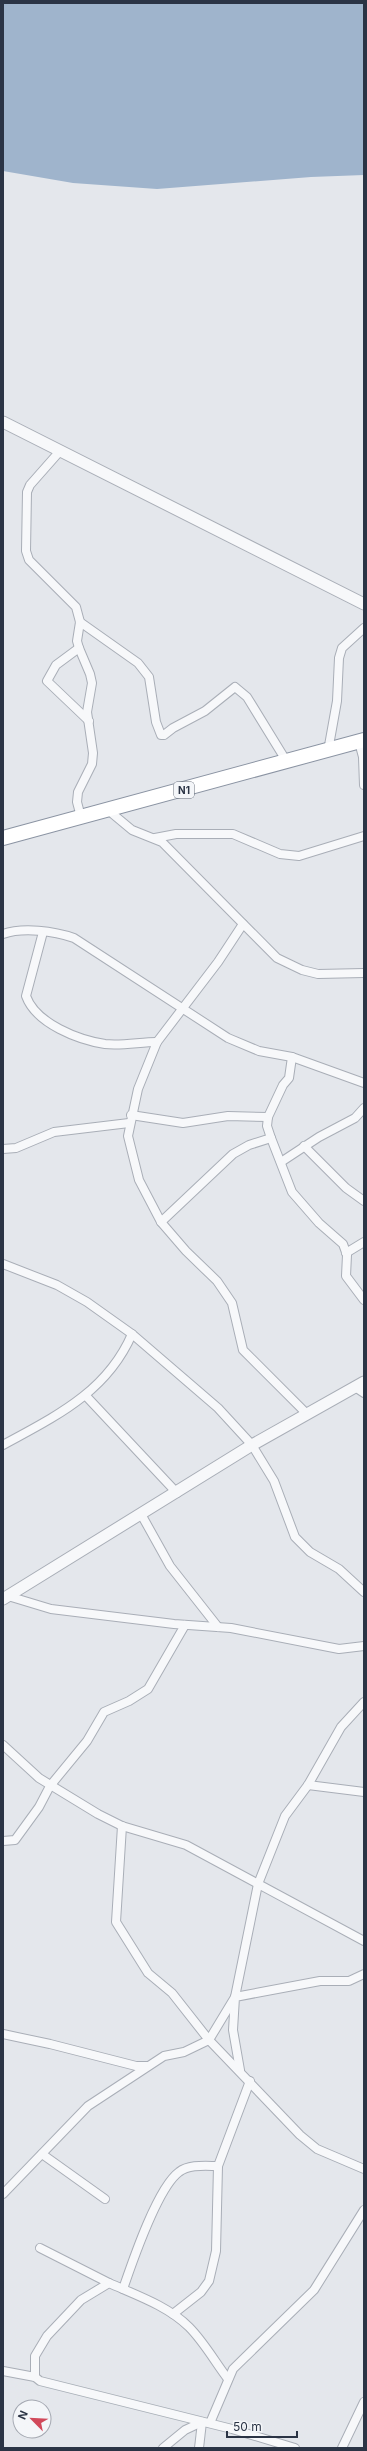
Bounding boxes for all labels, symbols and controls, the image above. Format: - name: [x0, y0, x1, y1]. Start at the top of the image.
- road number: N1: [174, 782, 194, 798]
- north arrow: [12, 2399, 52, 2439]
- text: N: [15, 2408, 31, 2422]
- scale bar: [227, 2413, 297, 2439]
- text: 50 m: [233, 2419, 262, 2434]

